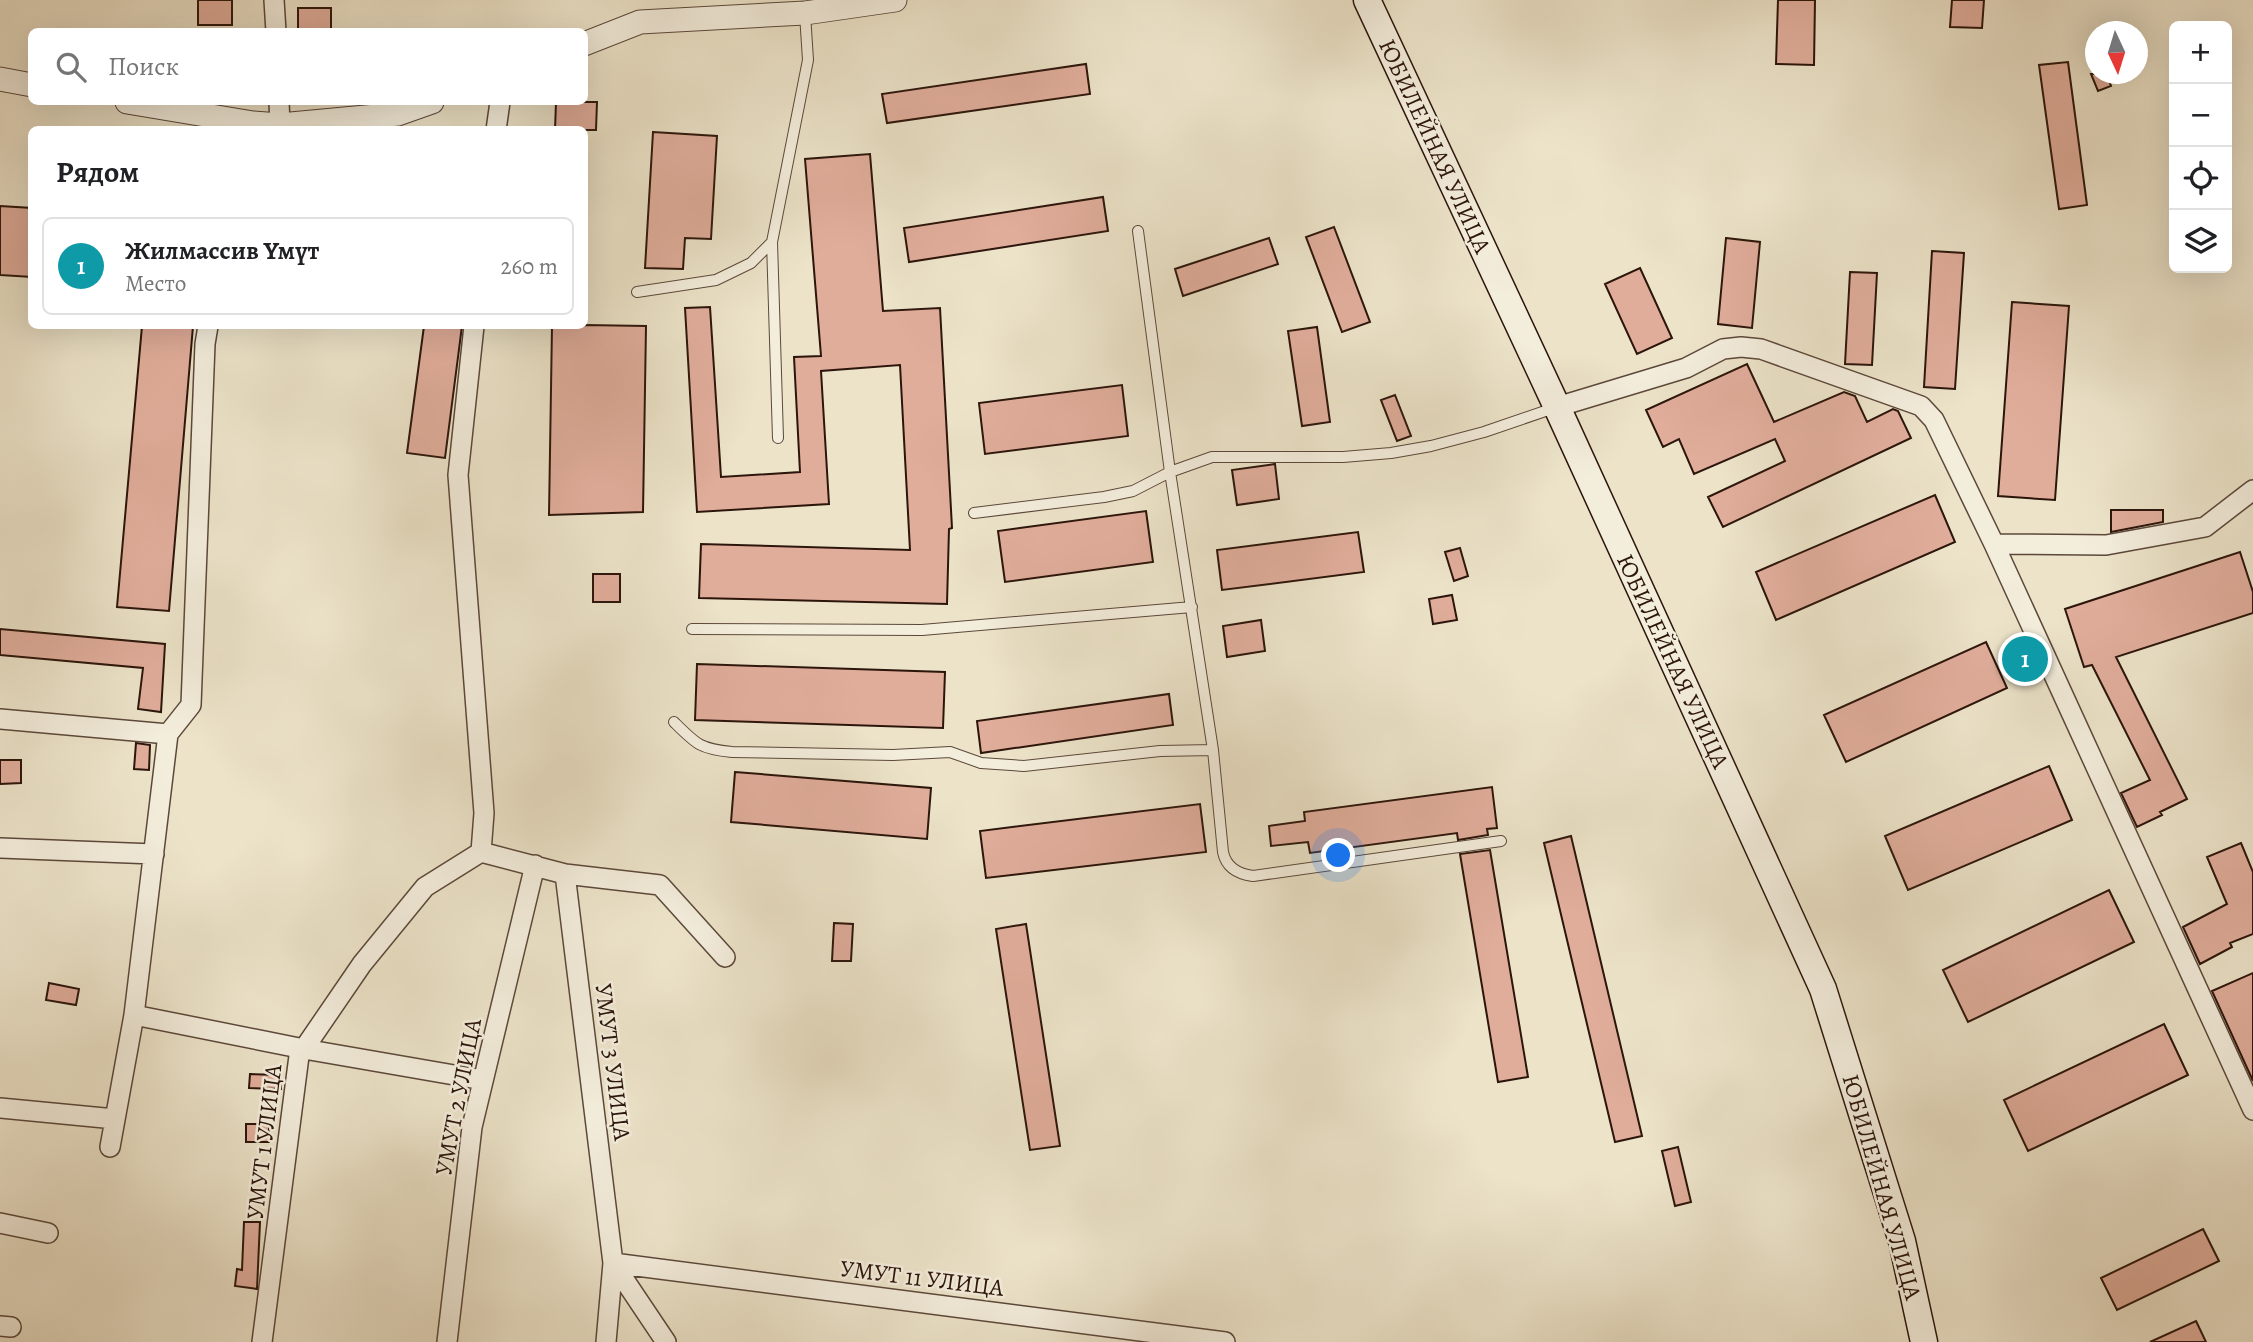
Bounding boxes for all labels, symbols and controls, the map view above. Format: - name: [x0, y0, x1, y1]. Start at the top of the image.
- north arrow: [2085, 21, 2148, 84]
- map controls: [2169, 21, 2232, 273]
- button: +: [2169, 21, 2232, 84]
- search box: [28, 28, 588, 105]
- street label: ЮБИЛЕЙНАЯ УЛИЦА: [1371, 34, 1499, 259]
- icon: search: [52, 48, 90, 86]
- text: Поиск: [108, 49, 179, 84]
- button: −: [2169, 84, 2232, 147]
- button: locate: [2169, 147, 2232, 210]
- text: Рядом: [56, 152, 139, 192]
- button: layers: [2169, 210, 2232, 273]
- text: Жилмассив Үмүт: [125, 233, 319, 268]
- text: 1: [77, 251, 85, 282]
- text: 260 m: [500, 251, 558, 282]
- text: Место: [125, 268, 186, 299]
- street label: ЮБИЛЕЙНАЯ УЛИЦА: [1609, 549, 1737, 774]
- pin: 1: [2002, 633, 2048, 685]
- your location: [1321, 838, 1355, 872]
- street label: УМУТ 3 УЛИЦА: [587, 982, 639, 1143]
- street label: УМУТ 2 УЛИЦА: [427, 1015, 489, 1178]
- street label: УМУТ 1 УЛИЦА: [239, 1061, 290, 1222]
- street label: ЮБИЛЕЙНАЯ УЛИЦА: [1834, 1070, 1930, 1304]
- street label: УМУТ 11 УЛИЦА: [838, 1252, 1007, 1304]

